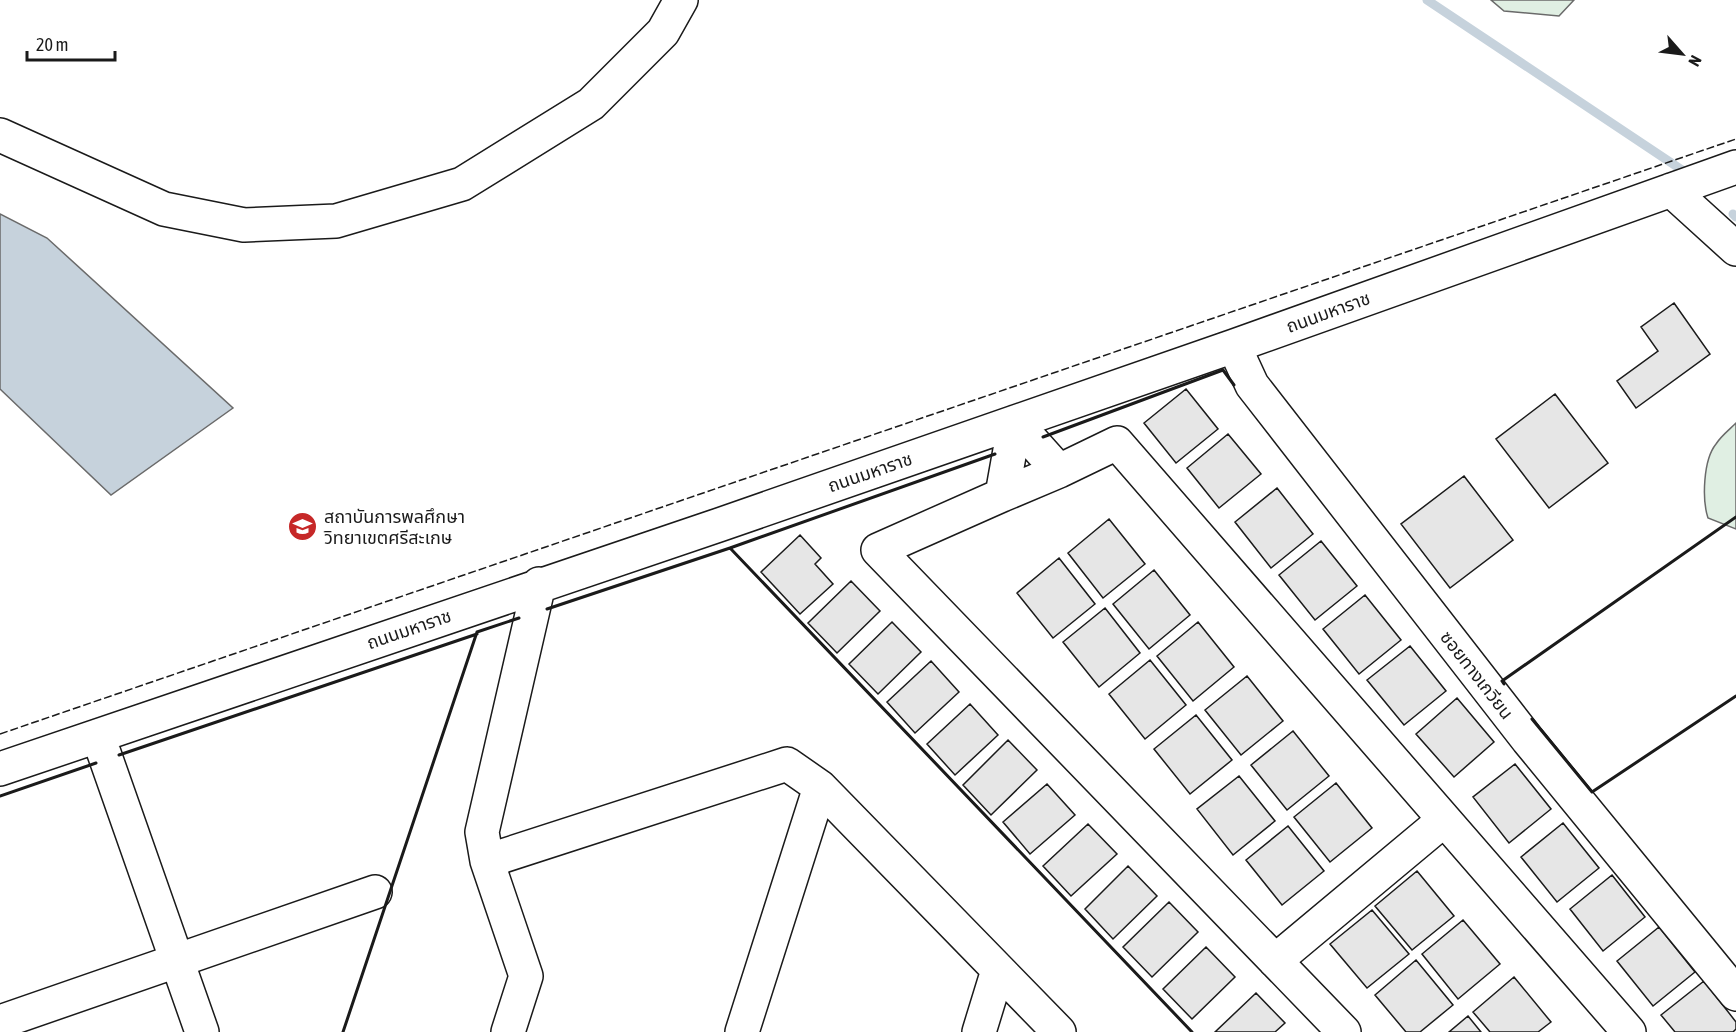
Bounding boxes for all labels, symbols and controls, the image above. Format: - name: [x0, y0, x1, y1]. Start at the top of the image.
- scale bar: [27, 24, 116, 62]
- north arrow: [1652, 24, 1712, 84]
- text: 20 m: [36, 34, 68, 55]
- text: N: [1685, 53, 1705, 69]
- street label: ถนนมหาราช: [1283, 287, 1373, 337]
- street label: ถนนมหาราช: [825, 448, 915, 496]
- place label: สถาบันการพลศึกษา วิทยาเขตศรีสะเกษ: [323, 506, 465, 548]
- school or university icon: สถาบันการพลศึกษา วิทยาเขตศรีสะเกษ: [287, 510, 319, 542]
- street label: ถนนมหาราช: [364, 605, 454, 653]
- street label: ซอยทางเกวียน: [1436, 627, 1518, 723]

